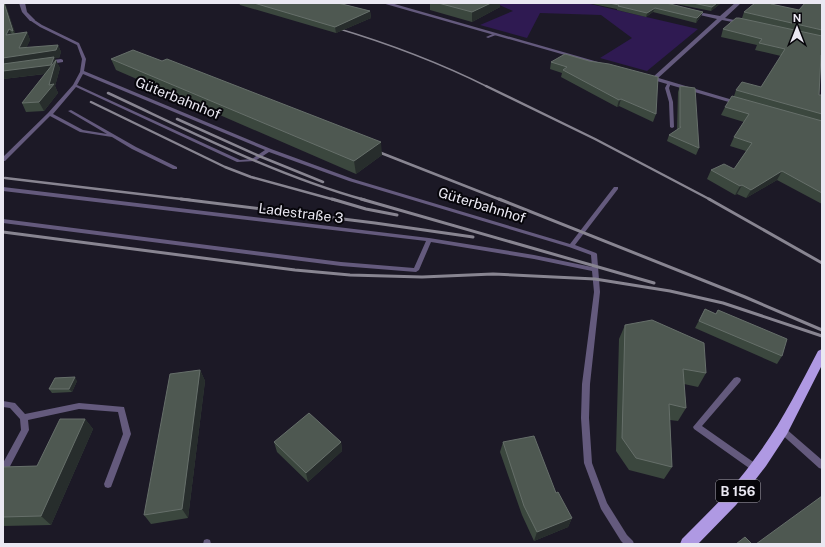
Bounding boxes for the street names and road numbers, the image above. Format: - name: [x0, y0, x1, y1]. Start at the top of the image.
- street label: Güterbahnhof: [133, 74, 223, 123]
- street label: Güterbahnhof: [436, 184, 528, 226]
- street label: Ladestraße 3: [258, 200, 345, 226]
- road number: B 156: [716, 480, 760, 502]

